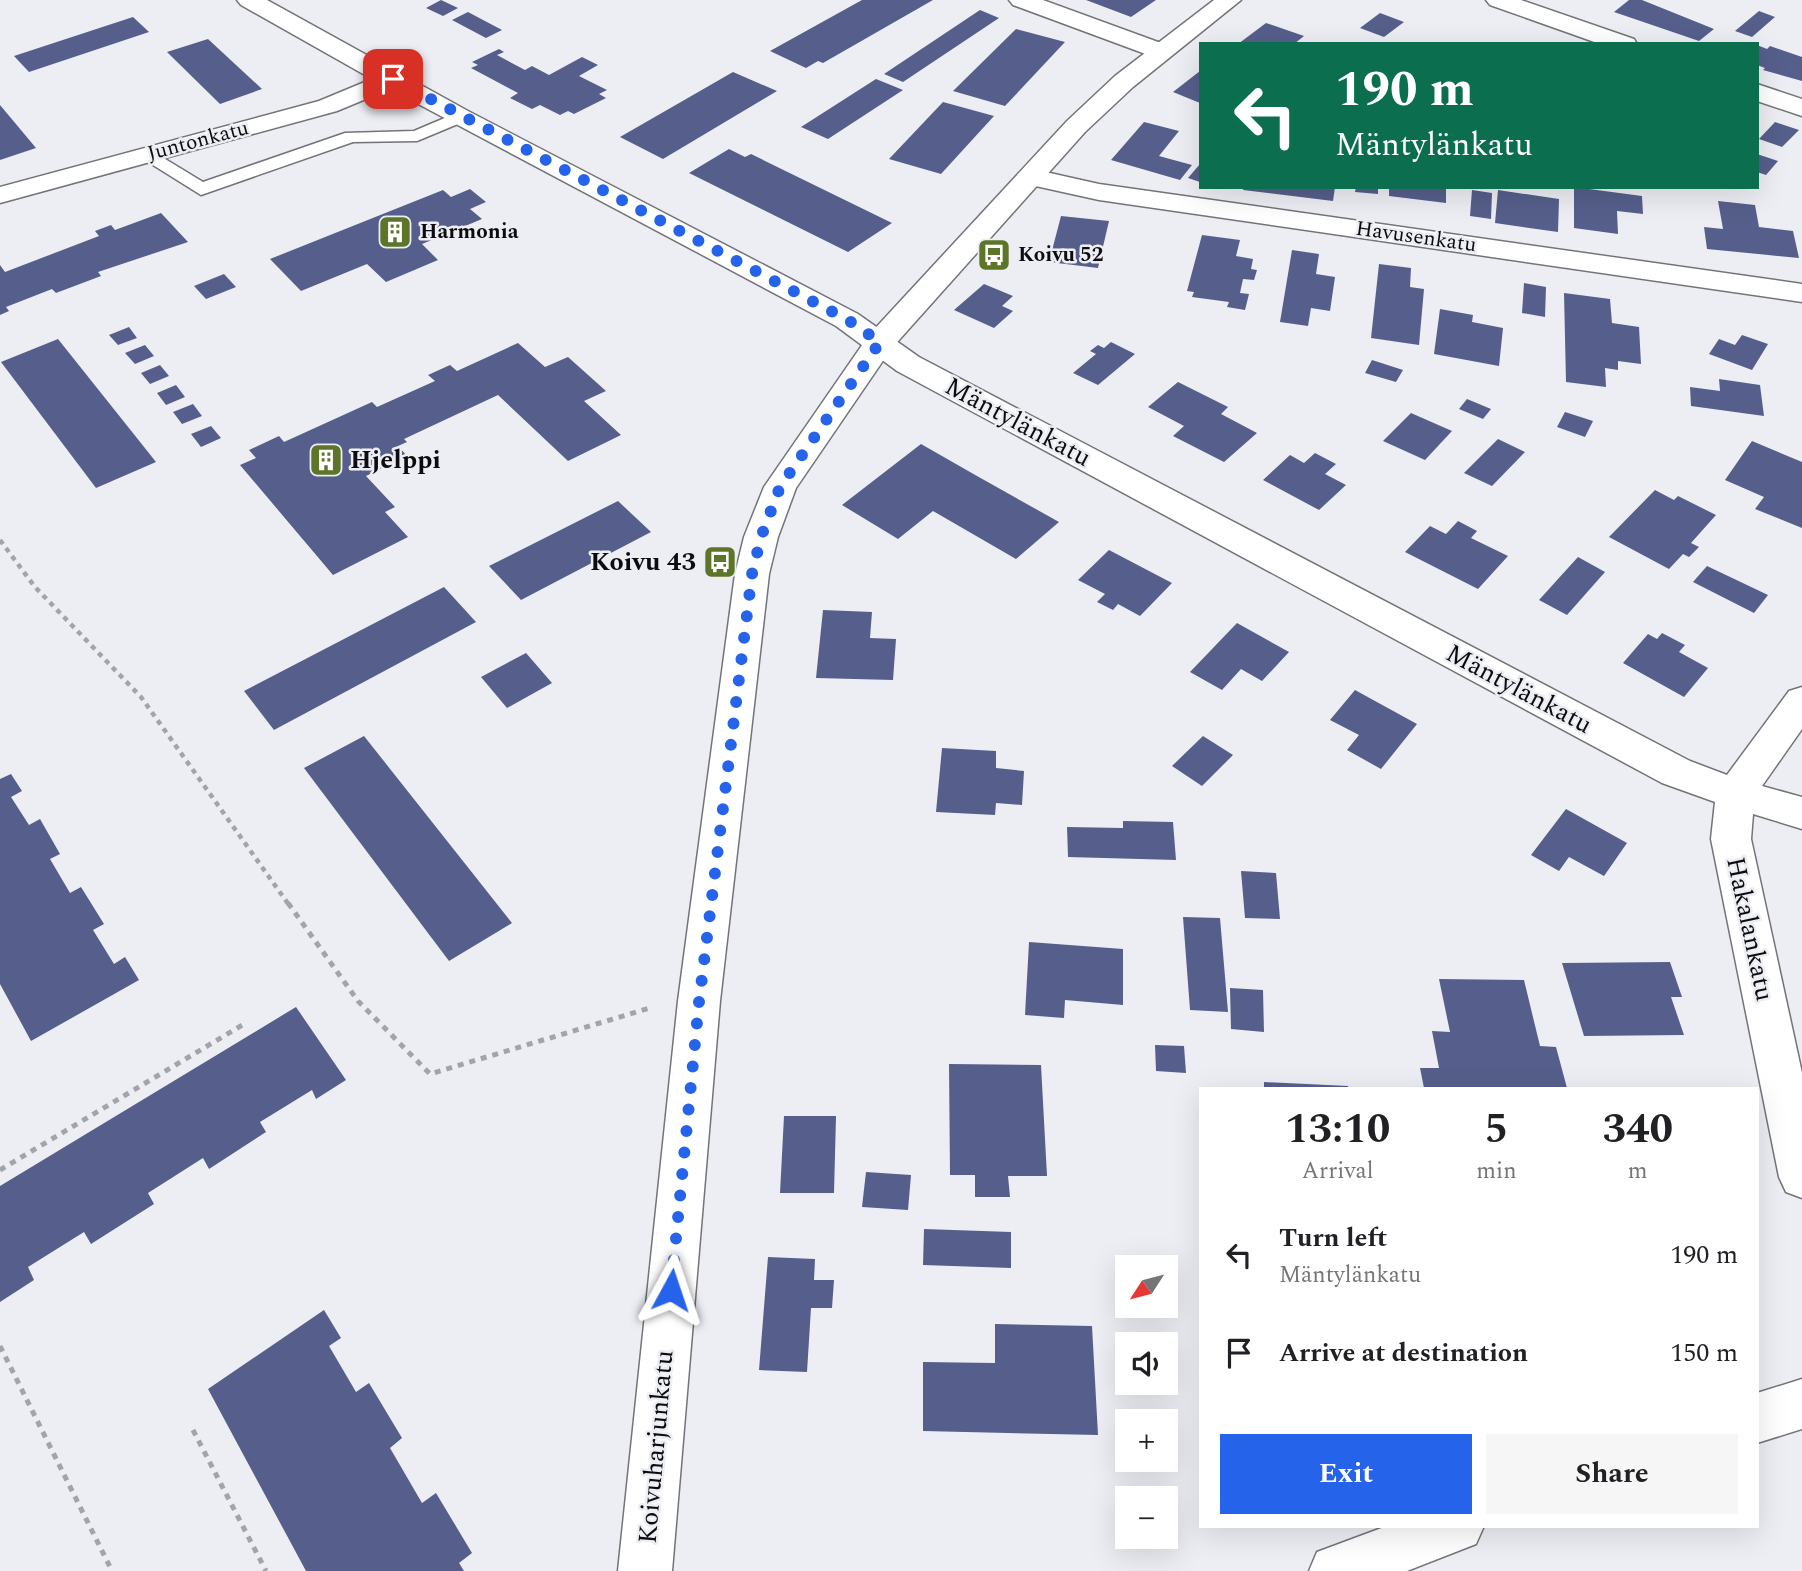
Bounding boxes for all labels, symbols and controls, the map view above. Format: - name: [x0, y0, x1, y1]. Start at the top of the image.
- pin: [363, 49, 423, 109]
- text: 190 m: [1335, 53, 1474, 128]
- icon: arrive: [374, 60, 412, 98]
- icon: left: [1220, 70, 1311, 161]
- street label: Juntonkatu: [144, 112, 253, 170]
- text: Mäntylänkatu: [1335, 121, 1533, 170]
- building icon: Harmonia: [376, 213, 414, 251]
- street label: Havusenkatu: [1354, 213, 1479, 261]
- place label: Harmonia: [420, 216, 519, 248]
- bus stop icon: Koivu 52: [975, 236, 1013, 274]
- place label: Koivu 52: [1018, 239, 1104, 271]
- street label: Mäntylänkatu: [938, 367, 1098, 477]
- place label: Hjelppi: [350, 440, 441, 480]
- building icon: Hjelppi: [307, 441, 345, 479]
- place label: Koivu 43: [590, 542, 696, 582]
- bus stop icon: Koivu 43: [701, 543, 739, 581]
- street label: Mäntylänkatu: [1439, 634, 1599, 744]
- street label: Hakalankatu: [1715, 853, 1785, 1005]
- text: 13:10: [1285, 1098, 1390, 1161]
- text: 5: [1485, 1098, 1508, 1161]
- text: 340: [1602, 1098, 1673, 1161]
- text: Arrival: [1302, 1154, 1373, 1189]
- text: min: [1476, 1154, 1517, 1189]
- text: m: [1628, 1154, 1648, 1189]
- text: Turn left: [1279, 1218, 1387, 1258]
- text: 190 m: [1670, 1235, 1738, 1275]
- icon: left: [1220, 1236, 1258, 1274]
- position arrow: [634, 1253, 708, 1327]
- north arrow: [1115, 1255, 1178, 1318]
- map controls: [1115, 1255, 1178, 1549]
- text: Mäntylänkatu: [1279, 1258, 1421, 1293]
- button: sound: [1115, 1332, 1178, 1395]
- text: Arrive at destination: [1279, 1333, 1528, 1373]
- text: 150 m: [1670, 1333, 1738, 1373]
- icon: arrive: [1220, 1334, 1258, 1372]
- street label: Koivuharjunkatu: [628, 1349, 684, 1545]
- button: +: [1115, 1409, 1178, 1472]
- button: Exit: [1220, 1434, 1472, 1514]
- button: Share: [1486, 1434, 1738, 1514]
- button: −: [1115, 1486, 1178, 1549]

